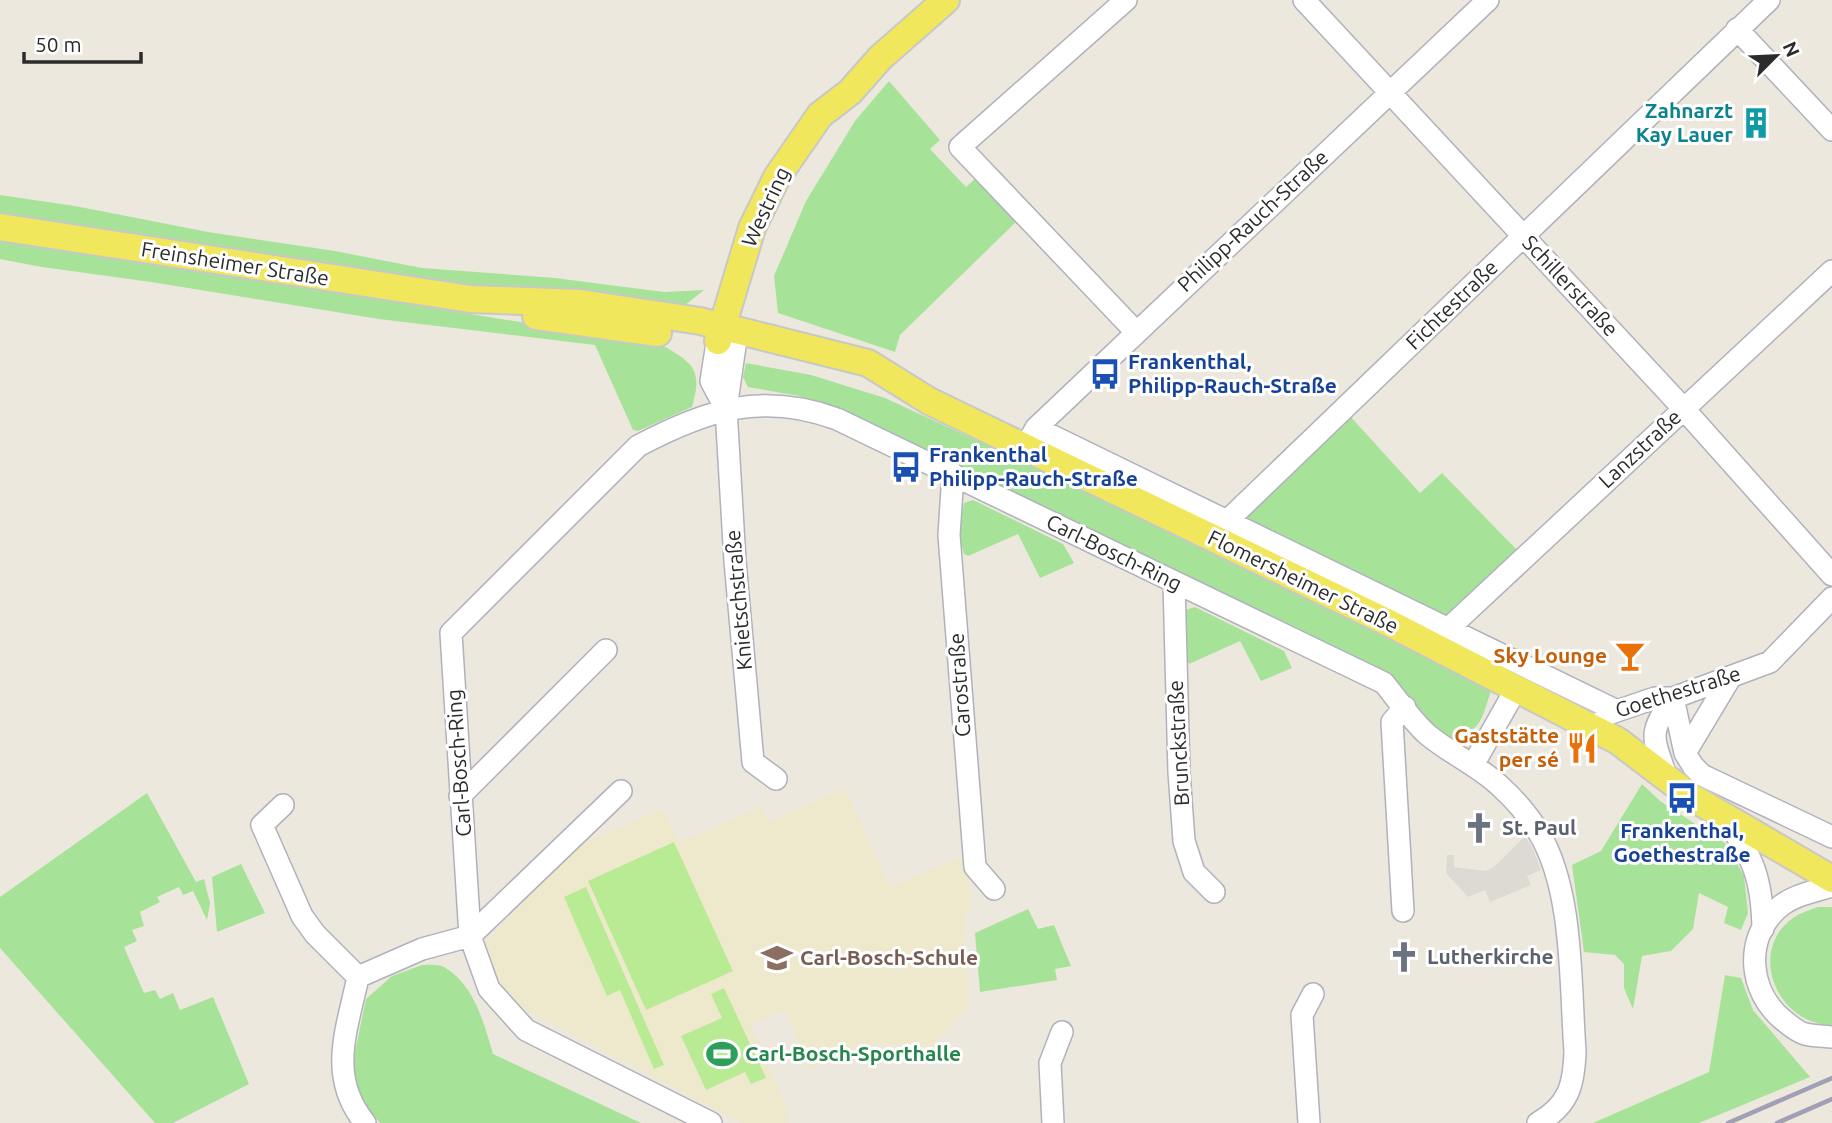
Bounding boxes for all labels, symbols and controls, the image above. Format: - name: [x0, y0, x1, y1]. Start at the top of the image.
- scale bar: [24, 21, 142, 65]
- north arrow: [1741, 21, 1811, 91]
- text: 50 m: [35, 32, 82, 56]
- text: N: [1779, 38, 1804, 60]
- place label: Zahnarzt Kay Lauer: [1636, 98, 1733, 146]
- building icon: Zahnarzt Kay Lauer: [1739, 106, 1773, 140]
- street label: Philipp-Rauch-Straße: [1172, 144, 1332, 296]
- street label: Westring: [736, 163, 794, 250]
- street label: Schillerstraße: [1518, 230, 1623, 341]
- street label: Freinsheimer Straße: [140, 236, 331, 290]
- street label: Fichtestraße: [1401, 255, 1502, 354]
- place label: Frankenthal, Philipp-Rauch-Straße: [1128, 349, 1337, 397]
- bus stop icon: Frankenthal, Philipp-Rauch-Straße: [1088, 357, 1122, 391]
- street label: Lanzstraße: [1593, 404, 1685, 492]
- place label: Frankenthal Philipp-Rauch-Straße: [929, 442, 1138, 490]
- bus stop icon: Frankenthal Philipp-Rauch-Straße: [889, 450, 923, 484]
- street label: Carl-Bosch-Ring: [1043, 509, 1186, 595]
- street label: Flomersheimer Straße: [1204, 524, 1403, 638]
- street label: Knietschstraße: [720, 529, 756, 671]
- street label: Carostraße: [943, 632, 975, 738]
- bar icon: Sky Lounge: [1613, 639, 1647, 673]
- place label: Sky Lounge: [1494, 643, 1607, 667]
- street label: Goethestraße: [1612, 661, 1743, 722]
- street label: Brunckstraße: [1163, 680, 1193, 807]
- street label: Carl-Bosch-Ring: [441, 688, 475, 838]
- place label: Gaststätte per sé: [1454, 723, 1559, 771]
- restaurant icon: Gaststätte per sé: [1565, 731, 1599, 765]
- bus stop icon: Frankenthal, Goethestraße: [1665, 781, 1699, 815]
- church icon: St. Paul: [1462, 811, 1496, 845]
- place label: St. Paul: [1502, 815, 1576, 839]
- place label: Frankenthal, Goethestraße: [1613, 818, 1751, 866]
- church icon: Lutherkirche: [1387, 940, 1421, 974]
- school or university icon: Carl-Bosch-Schule: [760, 941, 794, 975]
- place label: Lutherkirche: [1427, 944, 1554, 968]
- place label: Carl-Bosch-Schule: [800, 945, 978, 969]
- sports icon: Carl-Bosch-Sporthalle: [705, 1037, 739, 1071]
- place label: Carl-Bosch-Sporthalle: [745, 1041, 961, 1065]

